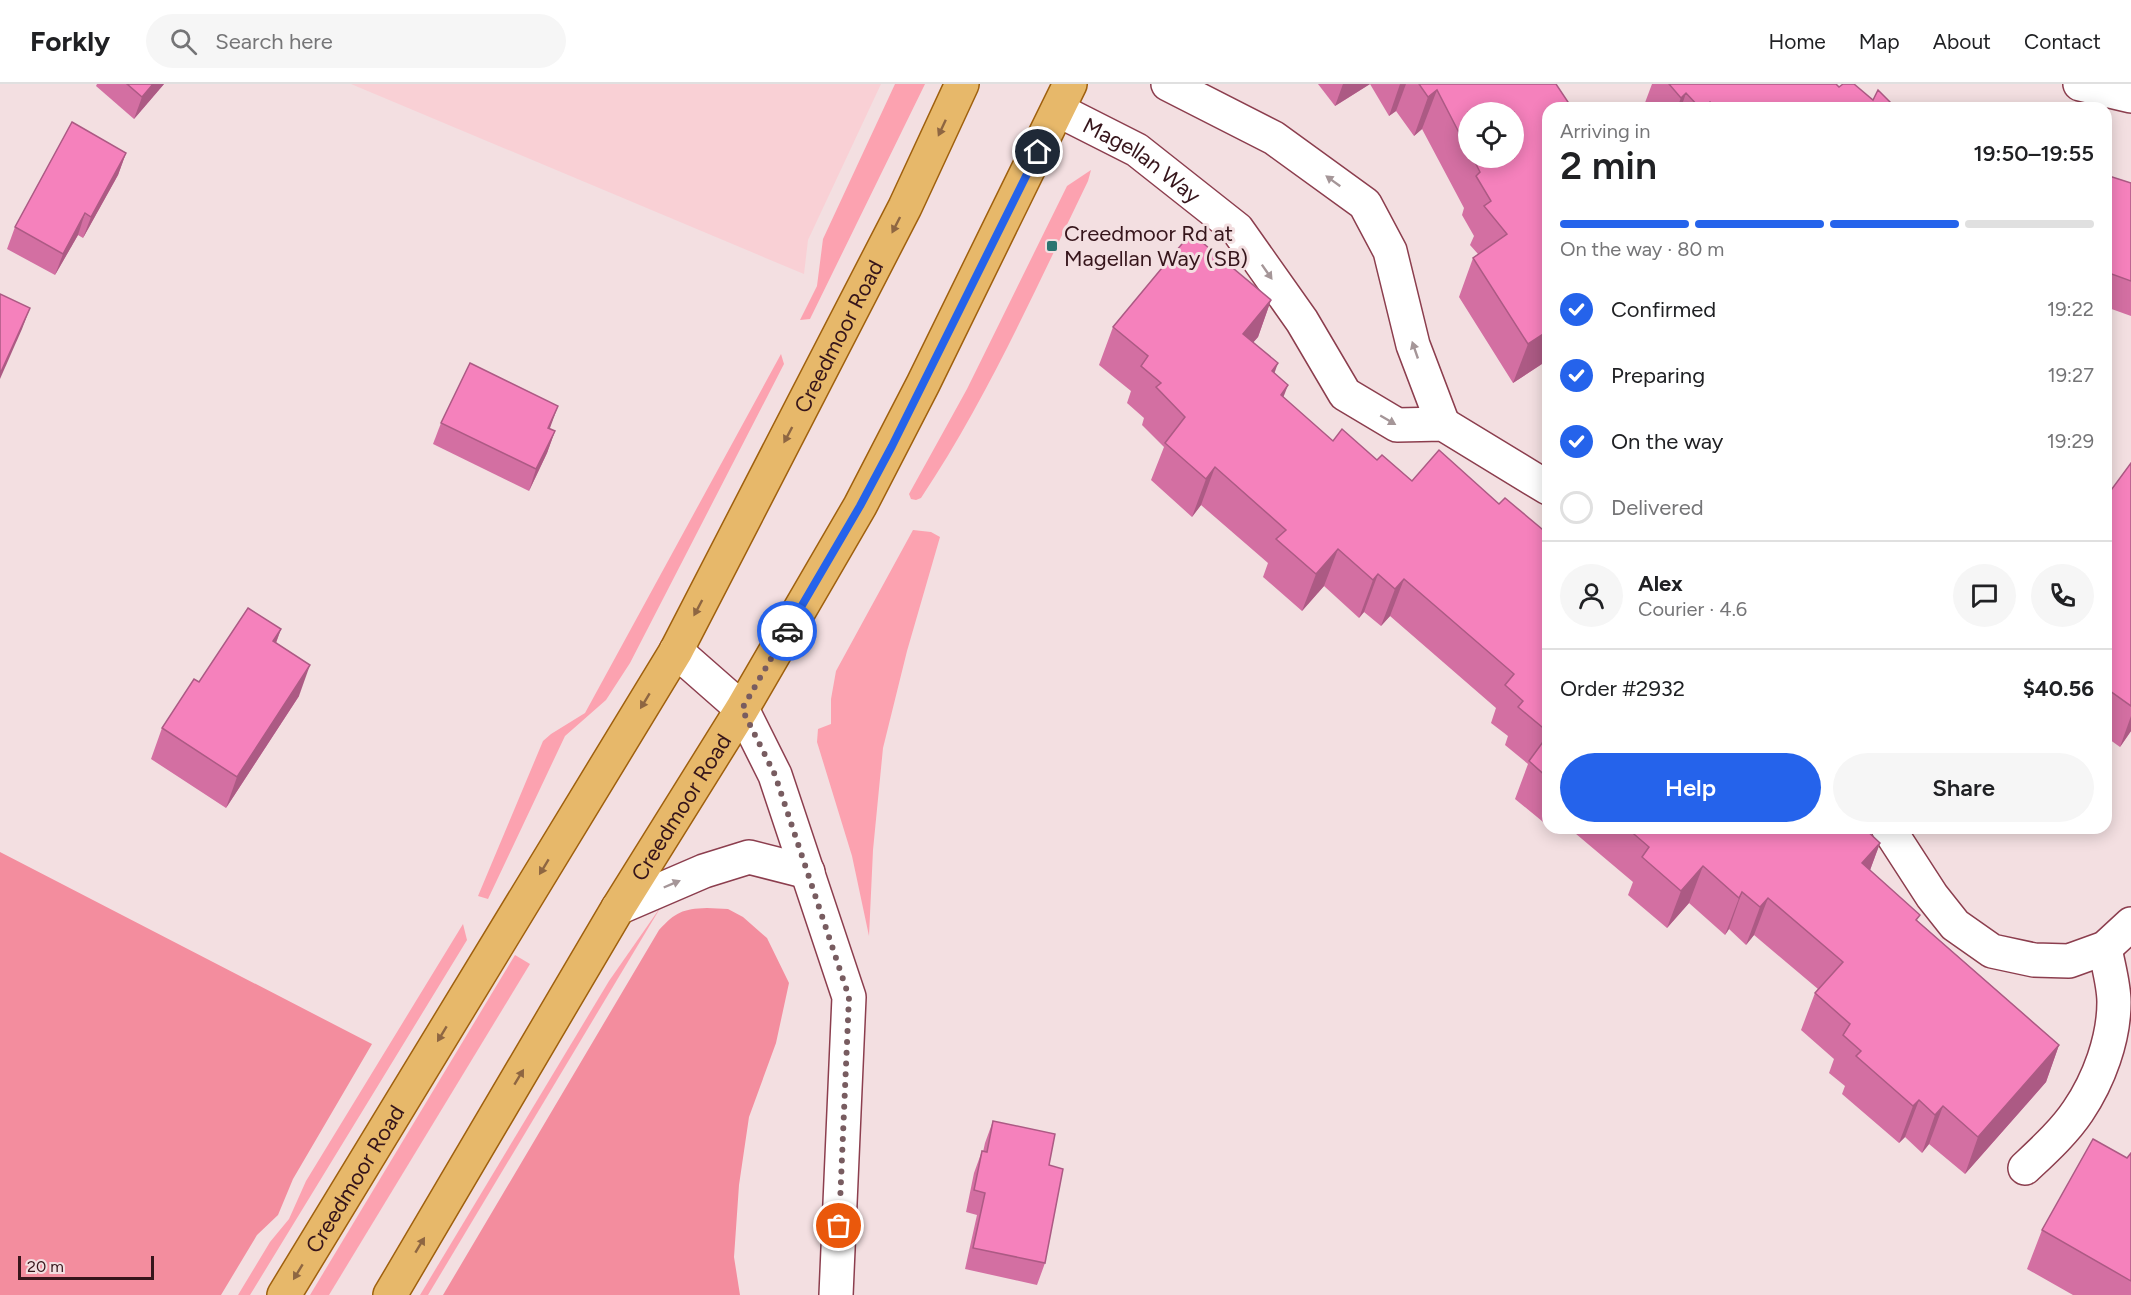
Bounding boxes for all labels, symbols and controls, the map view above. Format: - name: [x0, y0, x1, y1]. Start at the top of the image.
- search box: [146, 14, 566, 68]
- text: Forkly: [30, 24, 110, 58]
- icon: search: [167, 25, 200, 58]
- text: Search here: [215, 28, 333, 55]
- text: Home: [1769, 29, 1826, 54]
- text: Map: [1859, 29, 1900, 54]
- text: About: [1933, 29, 1991, 54]
- text: Contact: [2024, 29, 2101, 54]
- map controls: [1458, 102, 1524, 168]
- button: locate: [1458, 102, 1524, 168]
- street label: Magellan Way: [1078, 112, 1206, 209]
- one-way arrow: [937, 119, 946, 136]
- text: Arriving in: [1560, 119, 1650, 143]
- pin: [1012, 126, 1063, 177]
- icon: home: [1021, 135, 1054, 168]
- text: 19:50–19:55: [1973, 140, 2094, 167]
- text: 2 min: [1560, 142, 1657, 189]
- one-way arrow: [1325, 175, 1340, 187]
- one-way arrow: [891, 216, 901, 233]
- place label: Creedmoor Rd at Magellan Way (SB): [1064, 220, 1248, 272]
- text: On the way · 80 m: [1560, 237, 1724, 261]
- marker: Creedmoor Rd at Magellan Way (SB): [1045, 239, 1059, 253]
- street label: Creedmoor Road: [788, 256, 889, 417]
- one-way arrow: [1261, 264, 1273, 279]
- icon: check: [1560, 293, 1593, 326]
- text: Confirmed: [1611, 296, 1716, 323]
- text: 19:22: [2047, 297, 2094, 321]
- one-way arrow: [1410, 341, 1419, 359]
- icon: check: [1560, 359, 1593, 392]
- text: Preparing: [1611, 362, 1705, 389]
- text: 19:27: [2047, 363, 2094, 387]
- one-way arrow: [1380, 414, 1396, 425]
- icon: check: [1560, 425, 1593, 458]
- one-way arrow: [783, 427, 793, 444]
- text: On the way: [1611, 428, 1723, 455]
- text: 19:29: [2047, 429, 2094, 453]
- text: Delivered: [1611, 494, 1704, 521]
- button: person: [1560, 564, 1623, 627]
- button: chat: [1953, 564, 2016, 627]
- button: phone: [2031, 564, 2094, 627]
- text: Alex: [1638, 570, 1683, 597]
- text: Courier · 4.6: [1638, 597, 1747, 621]
- one-way arrow: [693, 600, 703, 617]
- courier: [757, 601, 817, 661]
- icon: car: [771, 615, 804, 648]
- text: Order #2932: [1560, 675, 1685, 702]
- text: $40.56: [2023, 675, 2094, 702]
- one-way arrow: [640, 693, 651, 709]
- street label: Creedmoor Road: [625, 729, 737, 886]
- button: Help: [1560, 753, 1821, 822]
- button: Share: [1833, 753, 2094, 822]
- one-way arrow: [538, 859, 549, 875]
- one-way arrow: [663, 879, 681, 888]
- one-way arrow: [437, 1026, 448, 1042]
- one-way arrow: [513, 1069, 524, 1085]
- street label: Creedmoor Road: [300, 1100, 410, 1258]
- pin: [813, 1200, 864, 1251]
- icon: bag: [822, 1209, 855, 1242]
- one-way arrow: [414, 1237, 425, 1253]
- scale bar: [18, 1253, 154, 1280]
- text: 20 m: [27, 1257, 64, 1276]
- one-way arrow: [292, 1264, 303, 1280]

